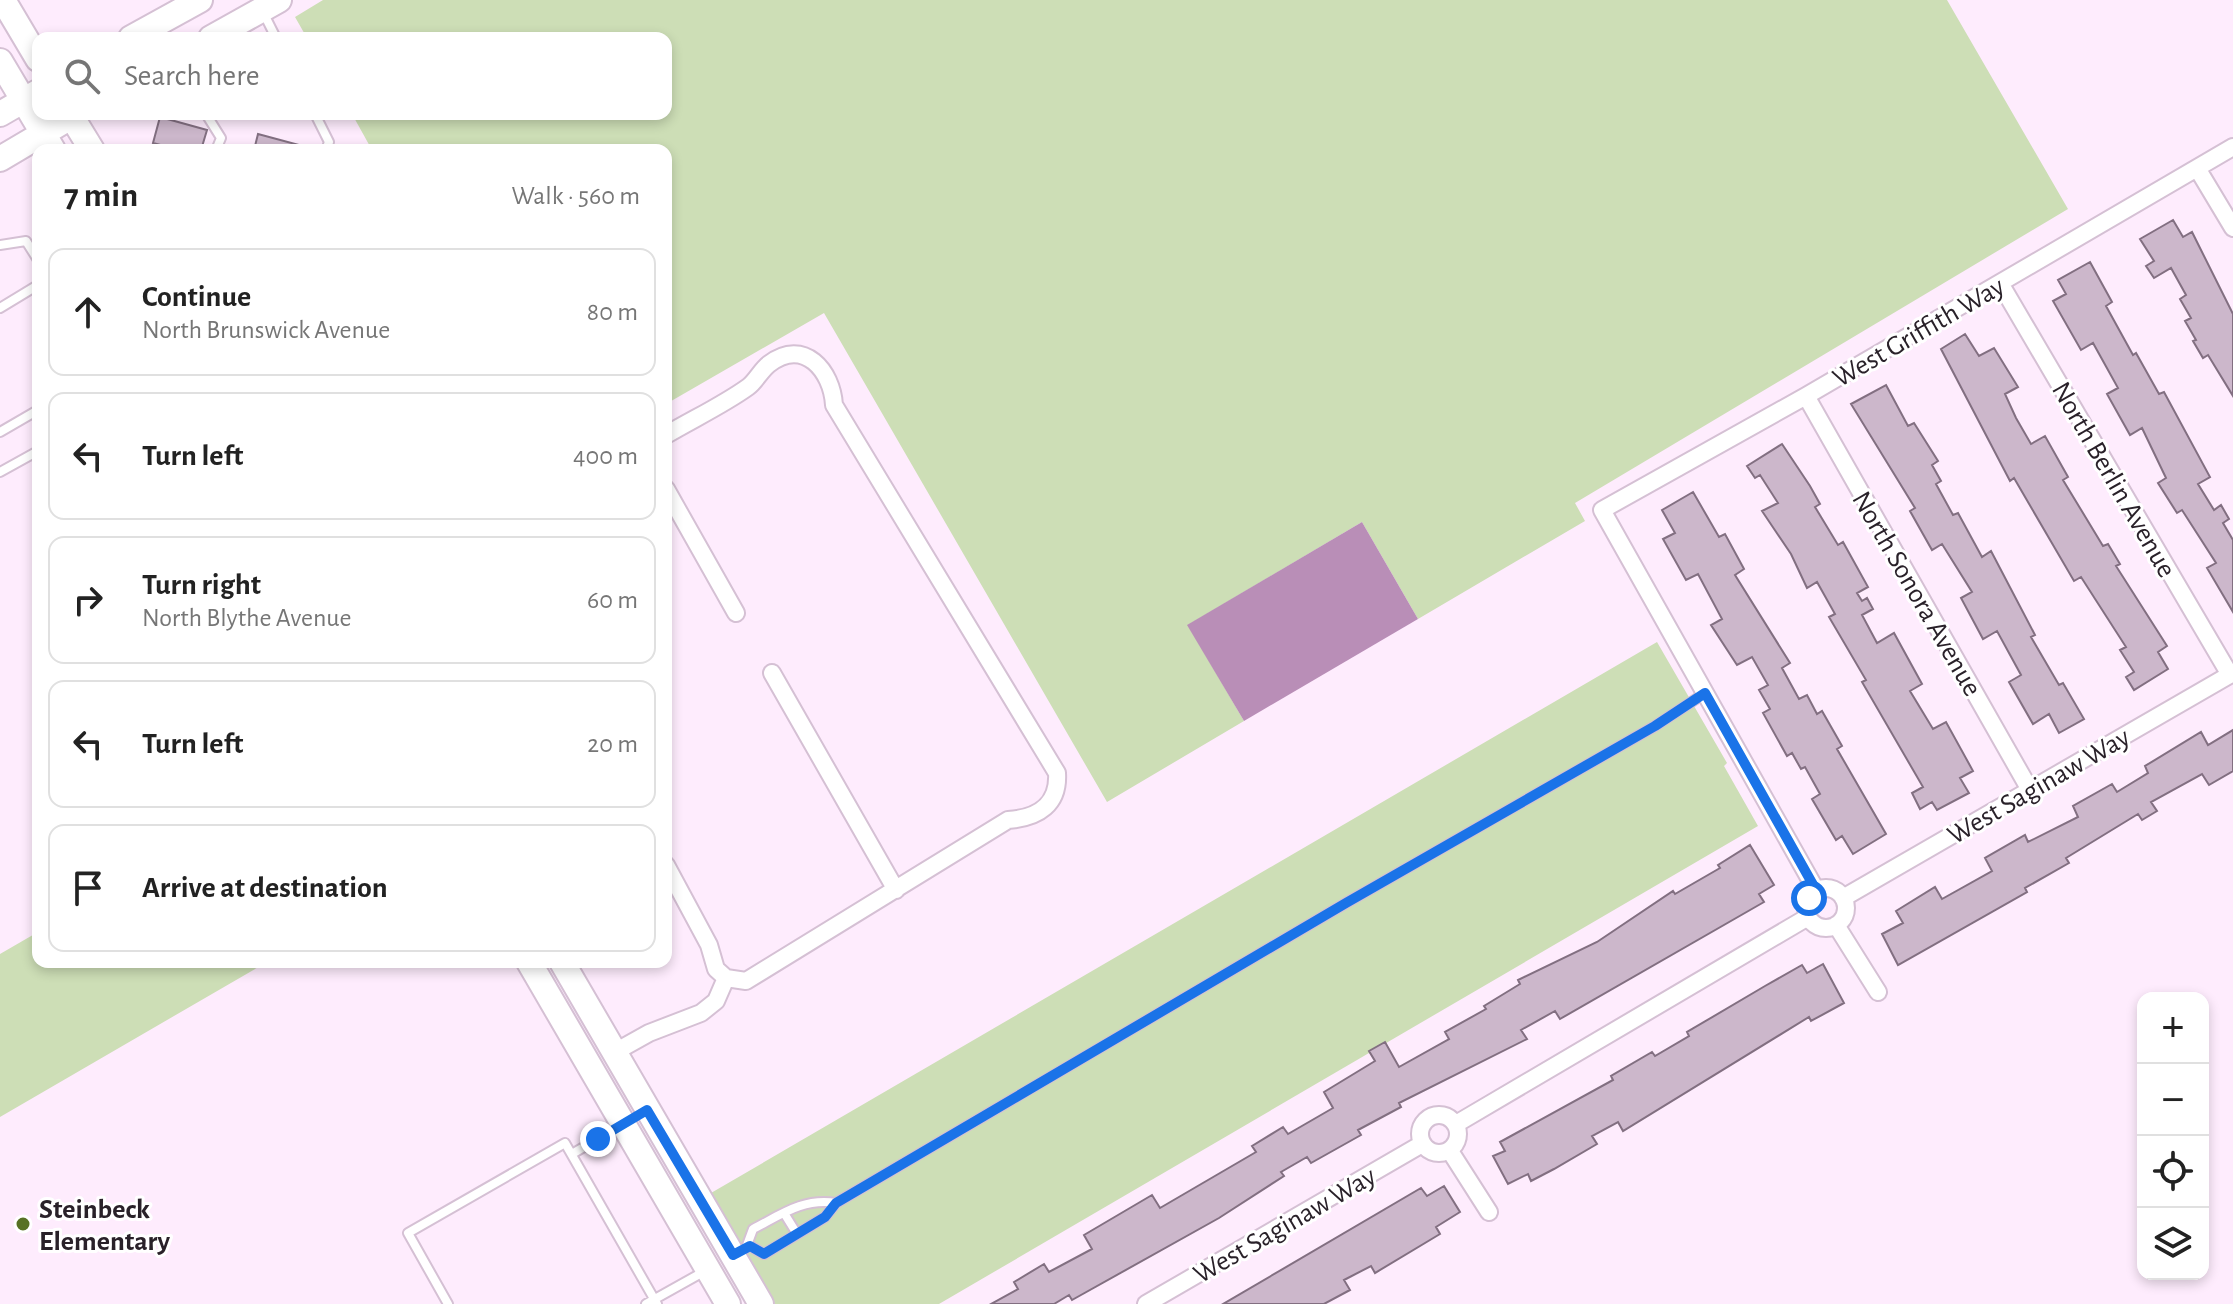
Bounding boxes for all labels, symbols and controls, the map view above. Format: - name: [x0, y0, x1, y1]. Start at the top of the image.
- search box: [32, 32, 672, 120]
- icon: search: [60, 54, 104, 98]
- text: Search here: [124, 61, 260, 91]
- text: 7 min: [64, 179, 138, 213]
- text: Walk · 560 m: [511, 183, 640, 209]
- street label: West Griffith Way: [1829, 272, 2010, 393]
- text: Continue: [142, 282, 251, 312]
- icon: ahead: [66, 290, 110, 334]
- text: 80 m: [587, 299, 638, 325]
- text: North Brunswick Avenue: [142, 317, 390, 343]
- street label: North Berlin Avenue: [2046, 378, 2180, 582]
- icon: left: [66, 434, 110, 478]
- text: Turn left: [142, 441, 243, 471]
- text: 400 m: [573, 443, 638, 469]
- street label: North Sonora Avenue: [1846, 487, 1986, 701]
- text: Turn right: [142, 570, 261, 600]
- icon: right: [66, 578, 110, 622]
- text: 60 m: [587, 587, 638, 613]
- text: North Blythe Avenue: [142, 605, 352, 631]
- icon: left: [66, 722, 110, 766]
- street label: West Saginaw Way: [1943, 723, 2135, 850]
- text: Turn left: [142, 729, 243, 759]
- text: 20 m: [587, 731, 638, 757]
- icon: arrive: [66, 866, 110, 910]
- text: Arrive at destination: [142, 873, 388, 903]
- route start: [1791, 880, 1827, 916]
- map controls: [2137, 992, 2209, 1280]
- button: +: [2137, 992, 2209, 1064]
- button: −: [2137, 1064, 2209, 1136]
- route end: [580, 1121, 616, 1157]
- button: locate: [2137, 1136, 2209, 1208]
- street label: West Saginaw Way: [1189, 1162, 1381, 1289]
- place label: Steinbeck Elementary: [39, 1196, 170, 1256]
- button: layers: [2137, 1208, 2209, 1280]
- marker: Steinbeck Elementary: [14, 1215, 32, 1233]

